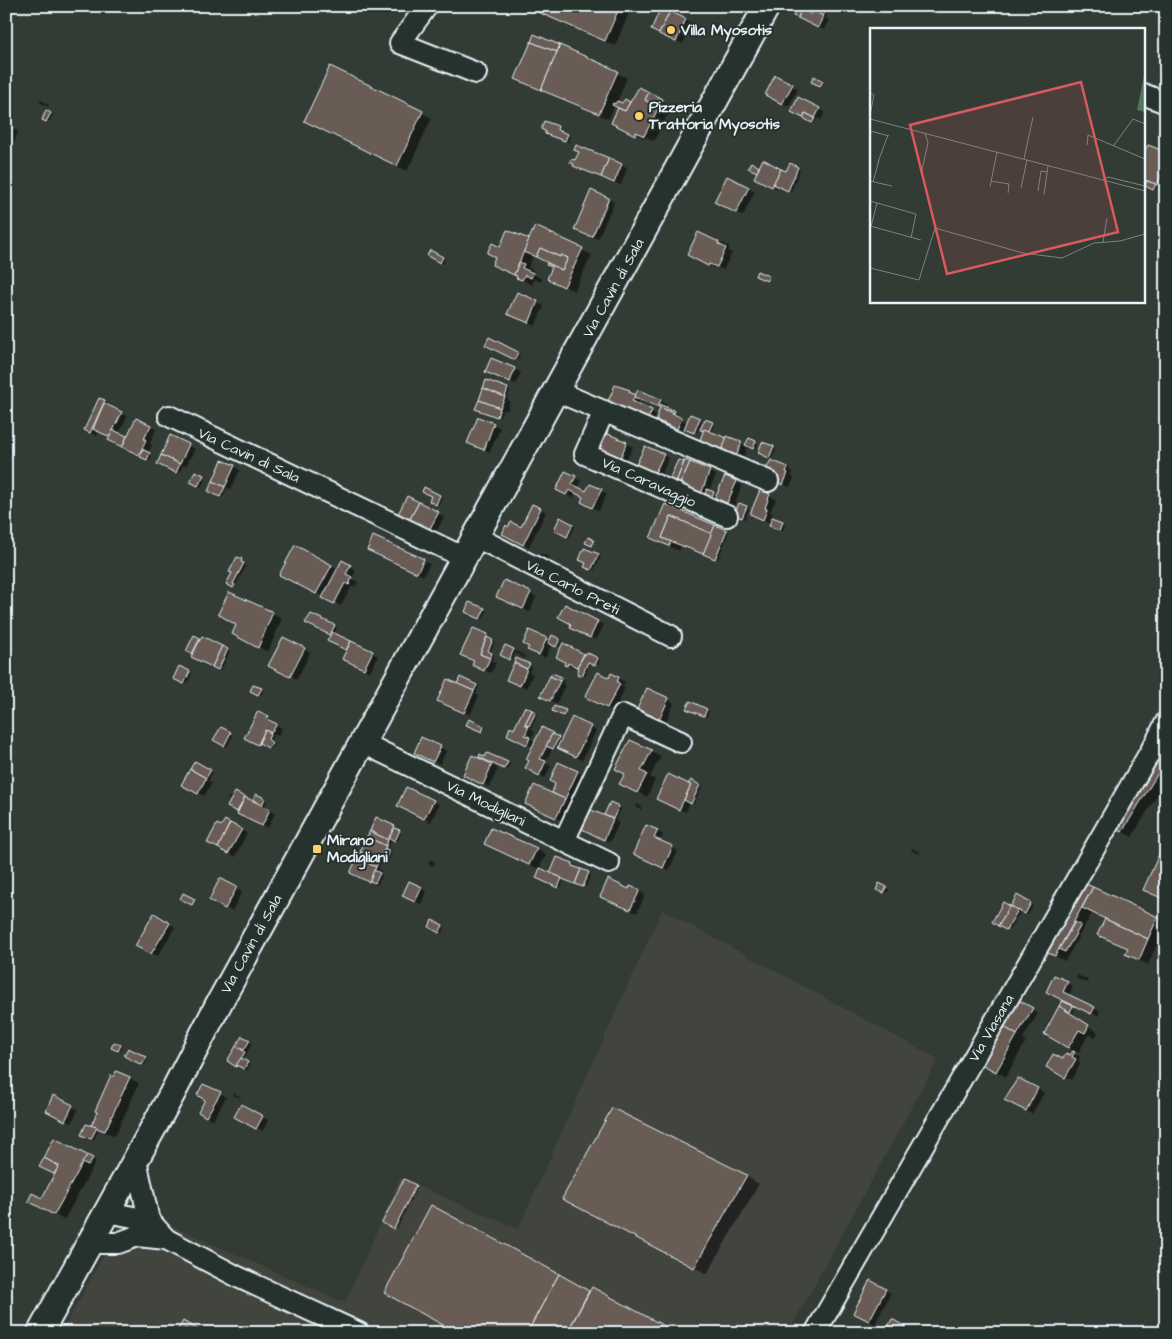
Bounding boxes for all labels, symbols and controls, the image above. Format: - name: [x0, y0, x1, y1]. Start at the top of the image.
- place label: Villa Myosotis: [680, 20, 772, 42]
- marker: Villa Myosotis: [665, 24, 677, 36]
- inset map: [870, 28, 1144, 302]
- place label: Pizzeria Trattoria Myosotis: [648, 97, 780, 136]
- marker: Pizzeria Trattoria Myosotis: [633, 110, 645, 122]
- street label: Via Cavin di Sala: [578, 235, 650, 342]
- street label: Via Cavin di Sala: [194, 423, 304, 488]
- street label: Via Caravaggio: [598, 452, 700, 514]
- street label: Via Carlo Preti: [522, 555, 624, 620]
- street label: Via Modigliani: [442, 775, 530, 833]
- place label: Mirano Modigliani: [327, 830, 388, 870]
- marker: Mirano Modigliani: [311, 843, 323, 855]
- street label: Via Cavin di Sala: [216, 891, 288, 998]
- street label: Via Viasana: [964, 990, 1019, 1066]

